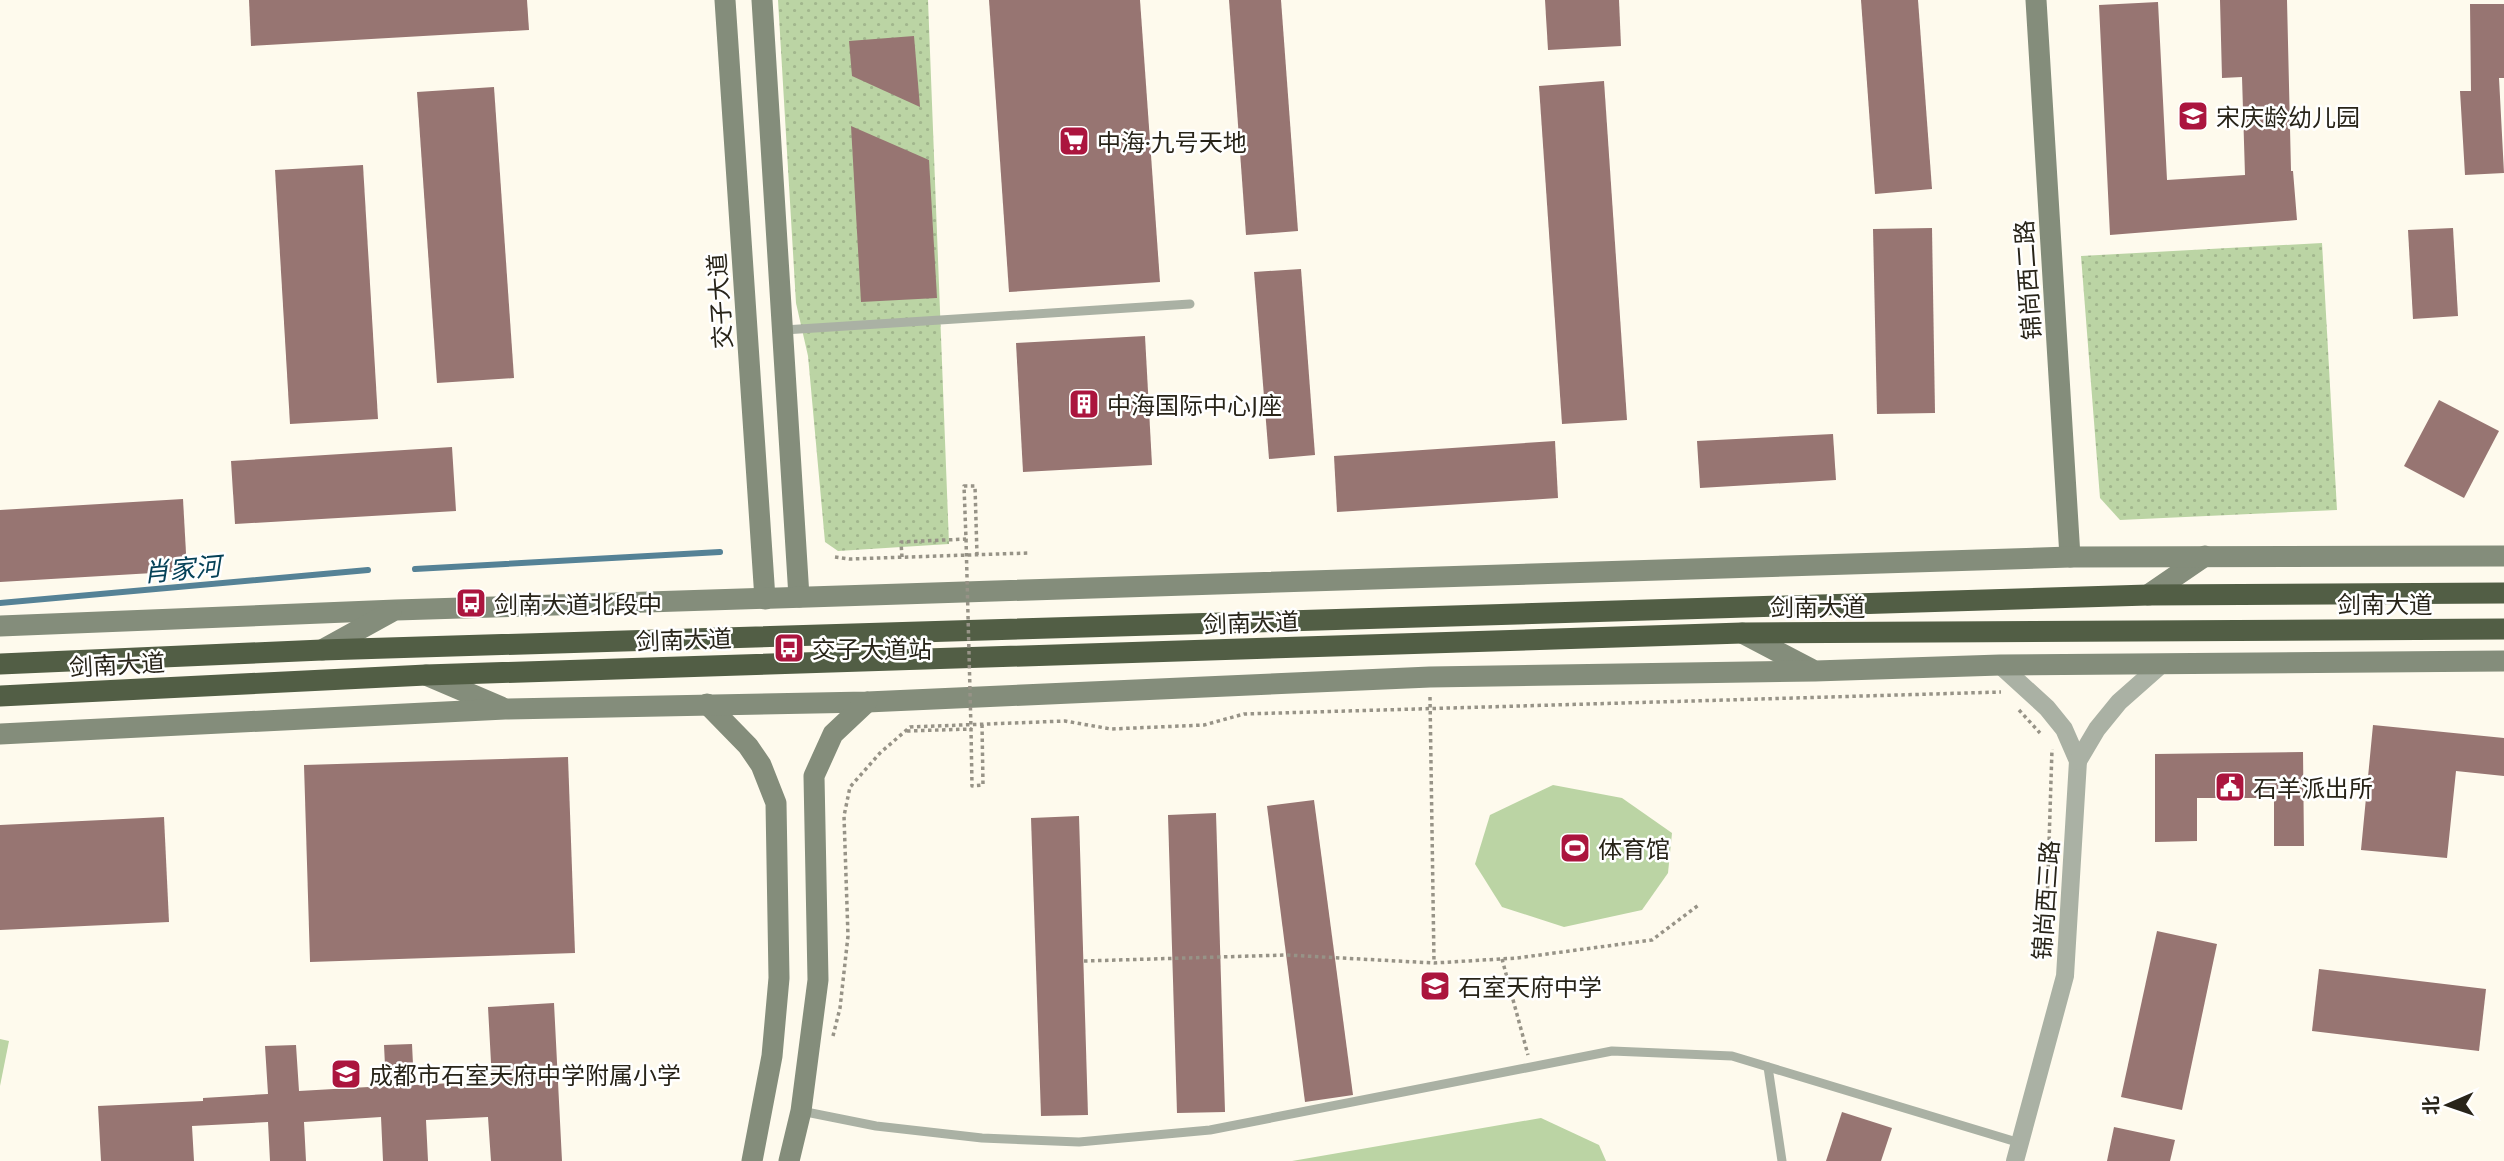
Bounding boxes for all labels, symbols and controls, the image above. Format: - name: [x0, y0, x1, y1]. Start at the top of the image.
- school or university icon: 宋庆龄幼儿园: [2176, 99, 2210, 133]
- place label: 宋庆龄幼儿园: [2216, 102, 2360, 131]
- supermarket icon: 中海·九号天地: [1057, 124, 1091, 158]
- place label: 中海·九号天地: [1097, 127, 1247, 156]
- street label: 锦尚西二路: [2008, 219, 2046, 341]
- street label: 交子大道: [701, 252, 737, 350]
- building icon: 中海国际中心J座: [1067, 387, 1101, 421]
- place label: 中海国际中心J座: [1107, 390, 1282, 419]
- water label: 肖家河: [142, 549, 227, 587]
- bus stop icon: 剑南大道北段中: [454, 586, 488, 620]
- place label: 剑南大道北段中: [494, 589, 662, 618]
- street label: 剑南大道: [2337, 589, 2433, 618]
- street label: 剑南大道: [1770, 592, 1866, 621]
- street label: 剑南大道: [1203, 606, 1299, 638]
- street label: 剑南大道: [636, 623, 732, 655]
- bus stop icon: 交子大道站: [772, 631, 806, 665]
- place label: 交子大道站: [812, 634, 932, 663]
- street label: 剑南大道: [68, 647, 166, 681]
- public building icon: 石羊派出所: [2213, 770, 2247, 804]
- place label: 石羊派出所: [2253, 773, 2373, 802]
- sports icon: 体育馆: [1558, 831, 1592, 865]
- place label: 体育馆: [1598, 834, 1670, 863]
- street label: 锦尚西三路: [2026, 839, 2064, 961]
- school or university icon: 石室天府中学: [1418, 969, 1452, 1003]
- place label: 石室天府中学: [1458, 972, 1602, 1001]
- school or university icon: 成都市石室天府中学附属小学: [329, 1057, 363, 1091]
- place label: 成都市石室天府中学附属小学: [369, 1060, 681, 1089]
- north arrow: [2413, 1070, 2483, 1140]
- text: 北: [2419, 1096, 2442, 1116]

